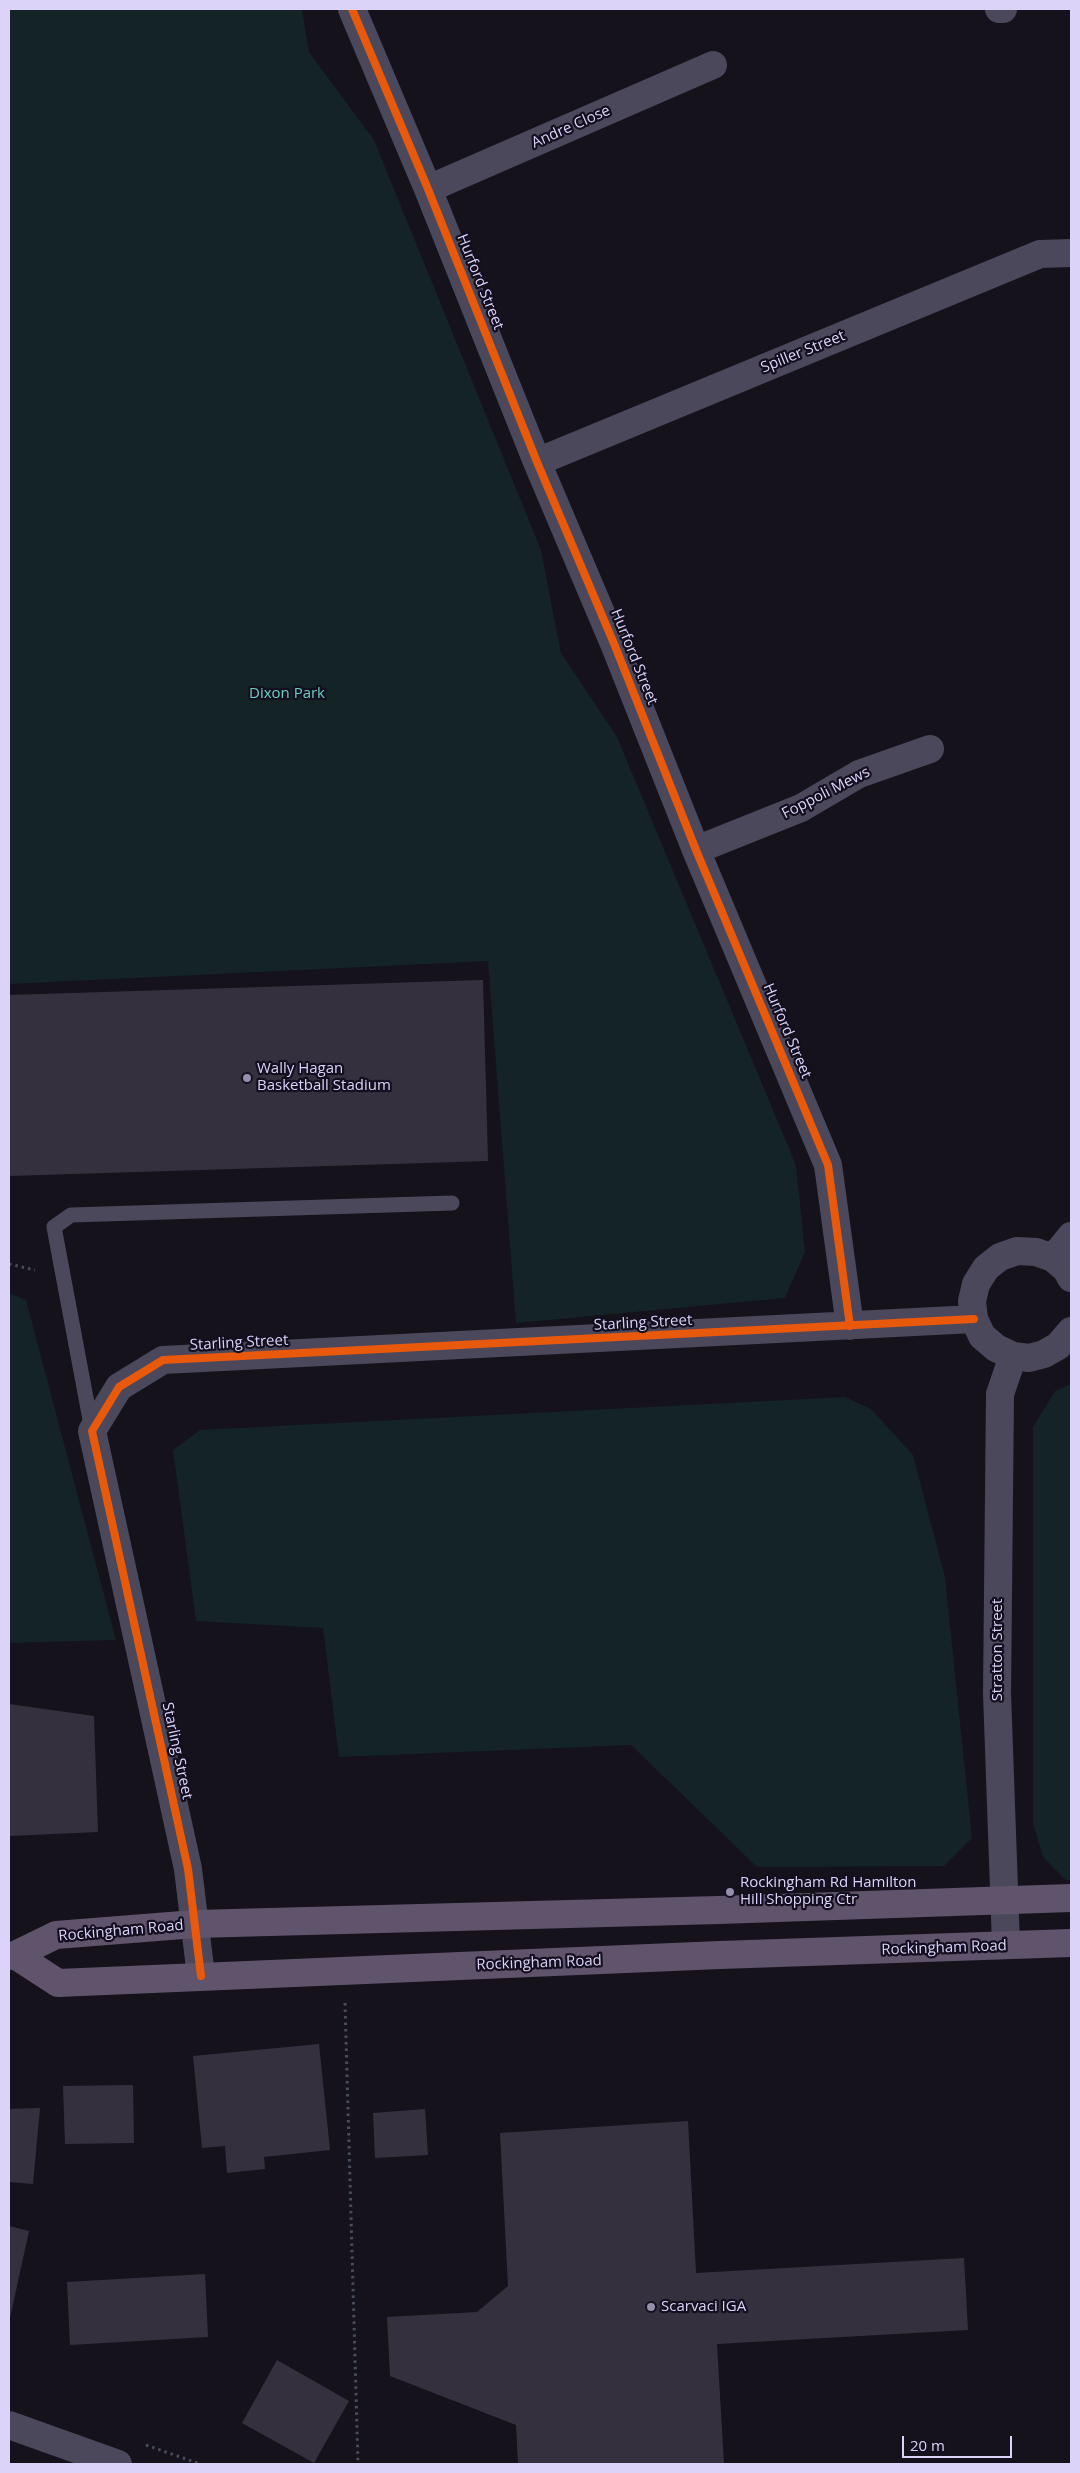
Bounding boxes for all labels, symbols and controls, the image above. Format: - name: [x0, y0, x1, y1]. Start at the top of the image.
- street label: Andre Close: [529, 102, 613, 152]
- street label: Hurford Street: [453, 232, 507, 332]
- street label: Spiller Street: [758, 327, 848, 377]
- street label: Hurford Street: [607, 607, 661, 707]
- park label: Dixon Park: [249, 685, 325, 703]
- street label: Foppoli Mews: [779, 763, 873, 823]
- street label: Hurford Street: [759, 981, 815, 1081]
- place label: Wally Hagan Basketball Stadium: [257, 1060, 391, 1095]
- marker: Wally Hagan Basketball Stadium: [241, 1072, 253, 1084]
- street label: Starling Street: [593, 1311, 693, 1335]
- street label: Starling Street: [189, 1331, 289, 1355]
- street label: Stratton Street: [989, 1599, 1007, 1701]
- street label: Starling Street: [158, 1701, 196, 1801]
- place label: Rockingham Rd Hamilton Hill Shopping Ctr: [740, 1874, 917, 1909]
- marker: Rockingham Rd Hamilton Hill Shopping Ctr: [724, 1886, 736, 1898]
- street label: Rockingham Road: [58, 1917, 184, 1945]
- street label: Rockingham Road: [881, 1937, 1007, 1959]
- street label: Rockingham Road: [476, 1952, 602, 1974]
- place label: Scarvaci IGA: [661, 2298, 746, 2316]
- marker: Scarvaci IGA: [645, 2301, 657, 2313]
- scale bar: [905, 2426, 1015, 2458]
- text: 20 m: [910, 2435, 945, 2455]

